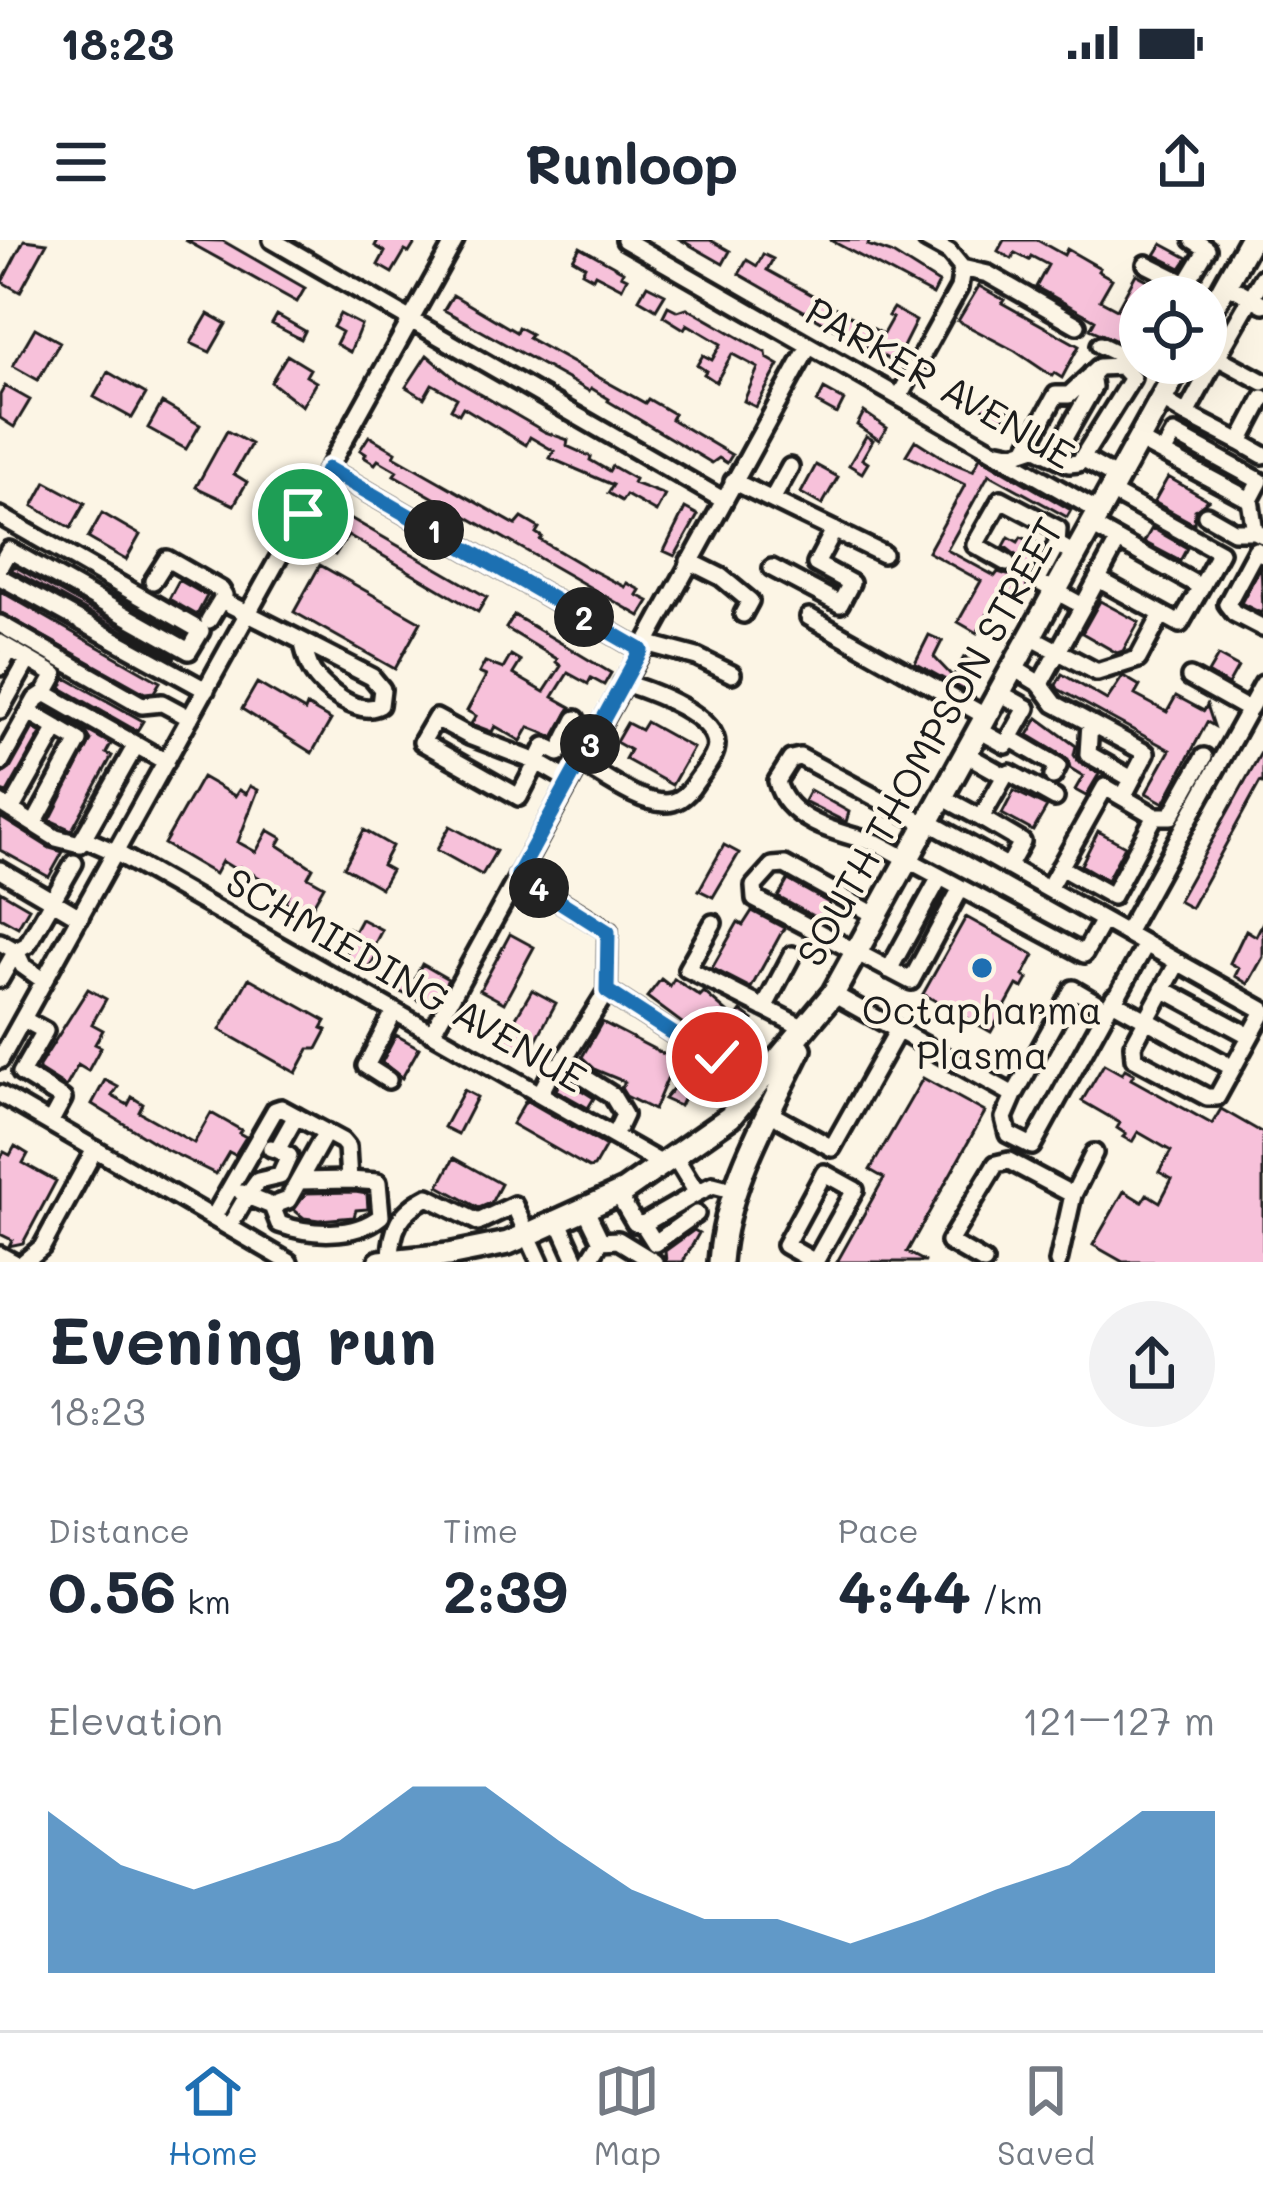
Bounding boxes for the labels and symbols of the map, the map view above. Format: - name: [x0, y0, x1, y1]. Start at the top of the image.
- street label: PARKER AVENUE: [797, 284, 1084, 479]
- pin: [252, 463, 354, 565]
- pin: 1: [404, 500, 464, 560]
- street label: SOUTH THOMPSON STREET: [784, 508, 1074, 975]
- pin: 2: [554, 587, 614, 647]
- pin: 3: [560, 714, 620, 774]
- street label: SCHMIEDING AVENUE: [217, 855, 596, 1103]
- pin: 4: [509, 858, 569, 918]
- marker: Octapharma Plasma: [969, 955, 995, 981]
- place label: Octapharma Plasma: [862, 983, 1102, 1079]
- pin: [666, 1006, 768, 1108]

